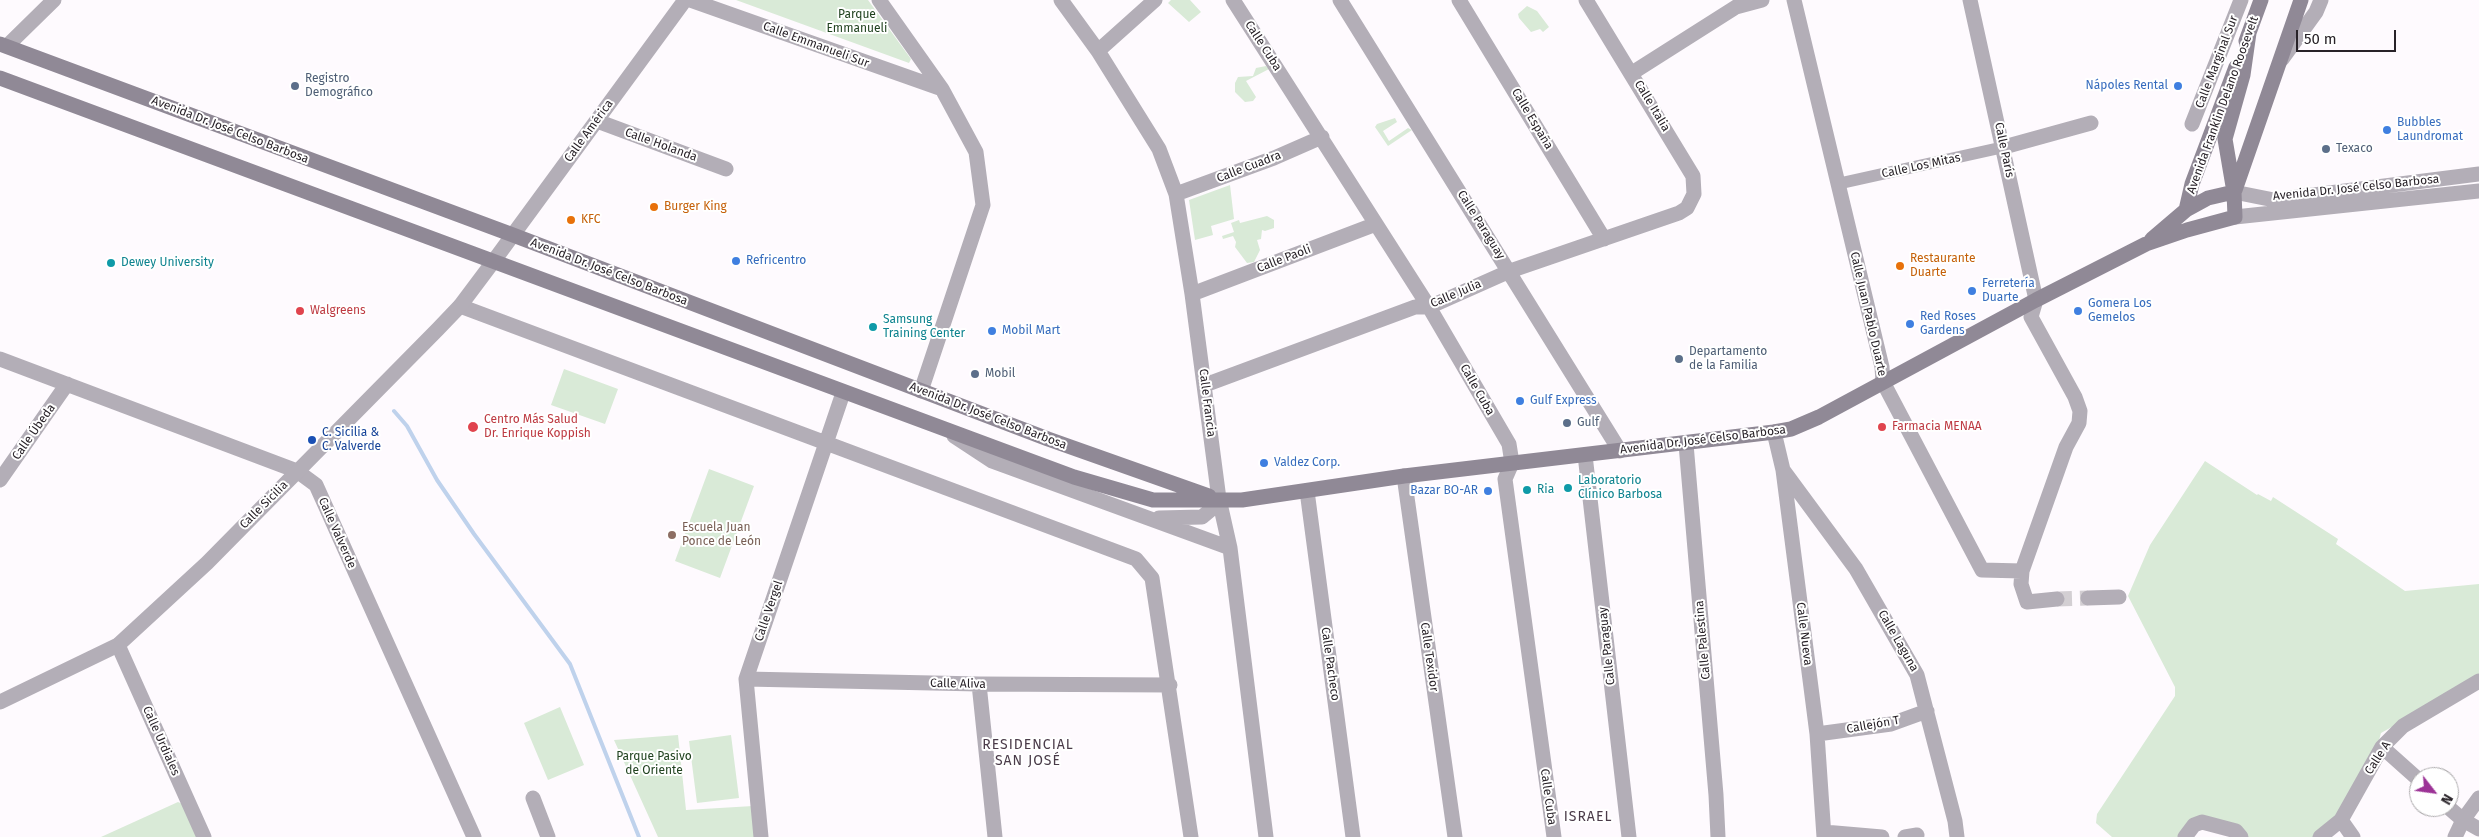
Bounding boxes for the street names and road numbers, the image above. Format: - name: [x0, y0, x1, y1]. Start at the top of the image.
- street label: Avenida Franklin Delano Roosevelt: [2184, 14, 2262, 196]
- street label: Calle Marginal Sur: [2193, 14, 2241, 110]
- street label: Calle Cuba: [1242, 18, 1284, 74]
- street label: Calle Emmanueli Sur: [761, 19, 871, 71]
- street label: Calle Italia: [1631, 78, 1673, 134]
- street label: Calle España: [1508, 86, 1556, 152]
- street label: Avenida Dr. José Celso Barbosa: [149, 93, 311, 167]
- street label: Calle América: [562, 97, 616, 165]
- street label: Calle París: [1991, 121, 2017, 179]
- street label: Calle Holanda: [623, 125, 699, 165]
- street label: Calle Cuadra: [1215, 148, 1283, 186]
- street label: Calle Los Mitas: [1880, 151, 1962, 181]
- street label: Avenida Dr. José Celso Barbosa: [2272, 172, 2440, 204]
- street label: Calle Paraguay: [1454, 188, 1508, 262]
- street label: Avenida Dr. José Celso Barbosa: [528, 235, 690, 309]
- street label: Calle Paoli: [1255, 242, 1313, 276]
- street label: Calle Juan Pablo Duarte: [1847, 250, 1889, 378]
- street label: Calle Julia: [1428, 277, 1484, 311]
- street label: Calle Cuba: [1457, 362, 1497, 418]
- street label: Calle Francia: [1196, 368, 1218, 438]
- street label: Avenida Dr. José Celso Barbosa: [907, 379, 1069, 453]
- street label: Calle Úbeda: [9, 401, 59, 463]
- street label: Avenida Dr. José Celso Barbosa: [1619, 423, 1787, 457]
- street label: Calle Sicilia: [237, 478, 291, 532]
- street label: Calle Valverde: [315, 495, 359, 571]
- street label: Calle Vergel: [752, 579, 786, 643]
- street label: Calle Palestina: [1692, 600, 1714, 680]
- street label: Calle Nueva: [1793, 602, 1815, 666]
- street label: Calle Paraguay: [1596, 606, 1618, 686]
- street label: Calle Laguna: [1875, 608, 1921, 674]
- street label: Calle Texidor: [1417, 621, 1441, 693]
- street label: Calle Pacheco: [1318, 626, 1342, 702]
- street label: Calle Aliva: [930, 676, 986, 692]
- street label: Calle Urdiales: [139, 704, 183, 778]
- street label: Callejón T: [1846, 713, 1900, 737]
- street label: Calle A: [2362, 739, 2394, 777]
- street label: Calle Cuba: [1537, 768, 1559, 826]

